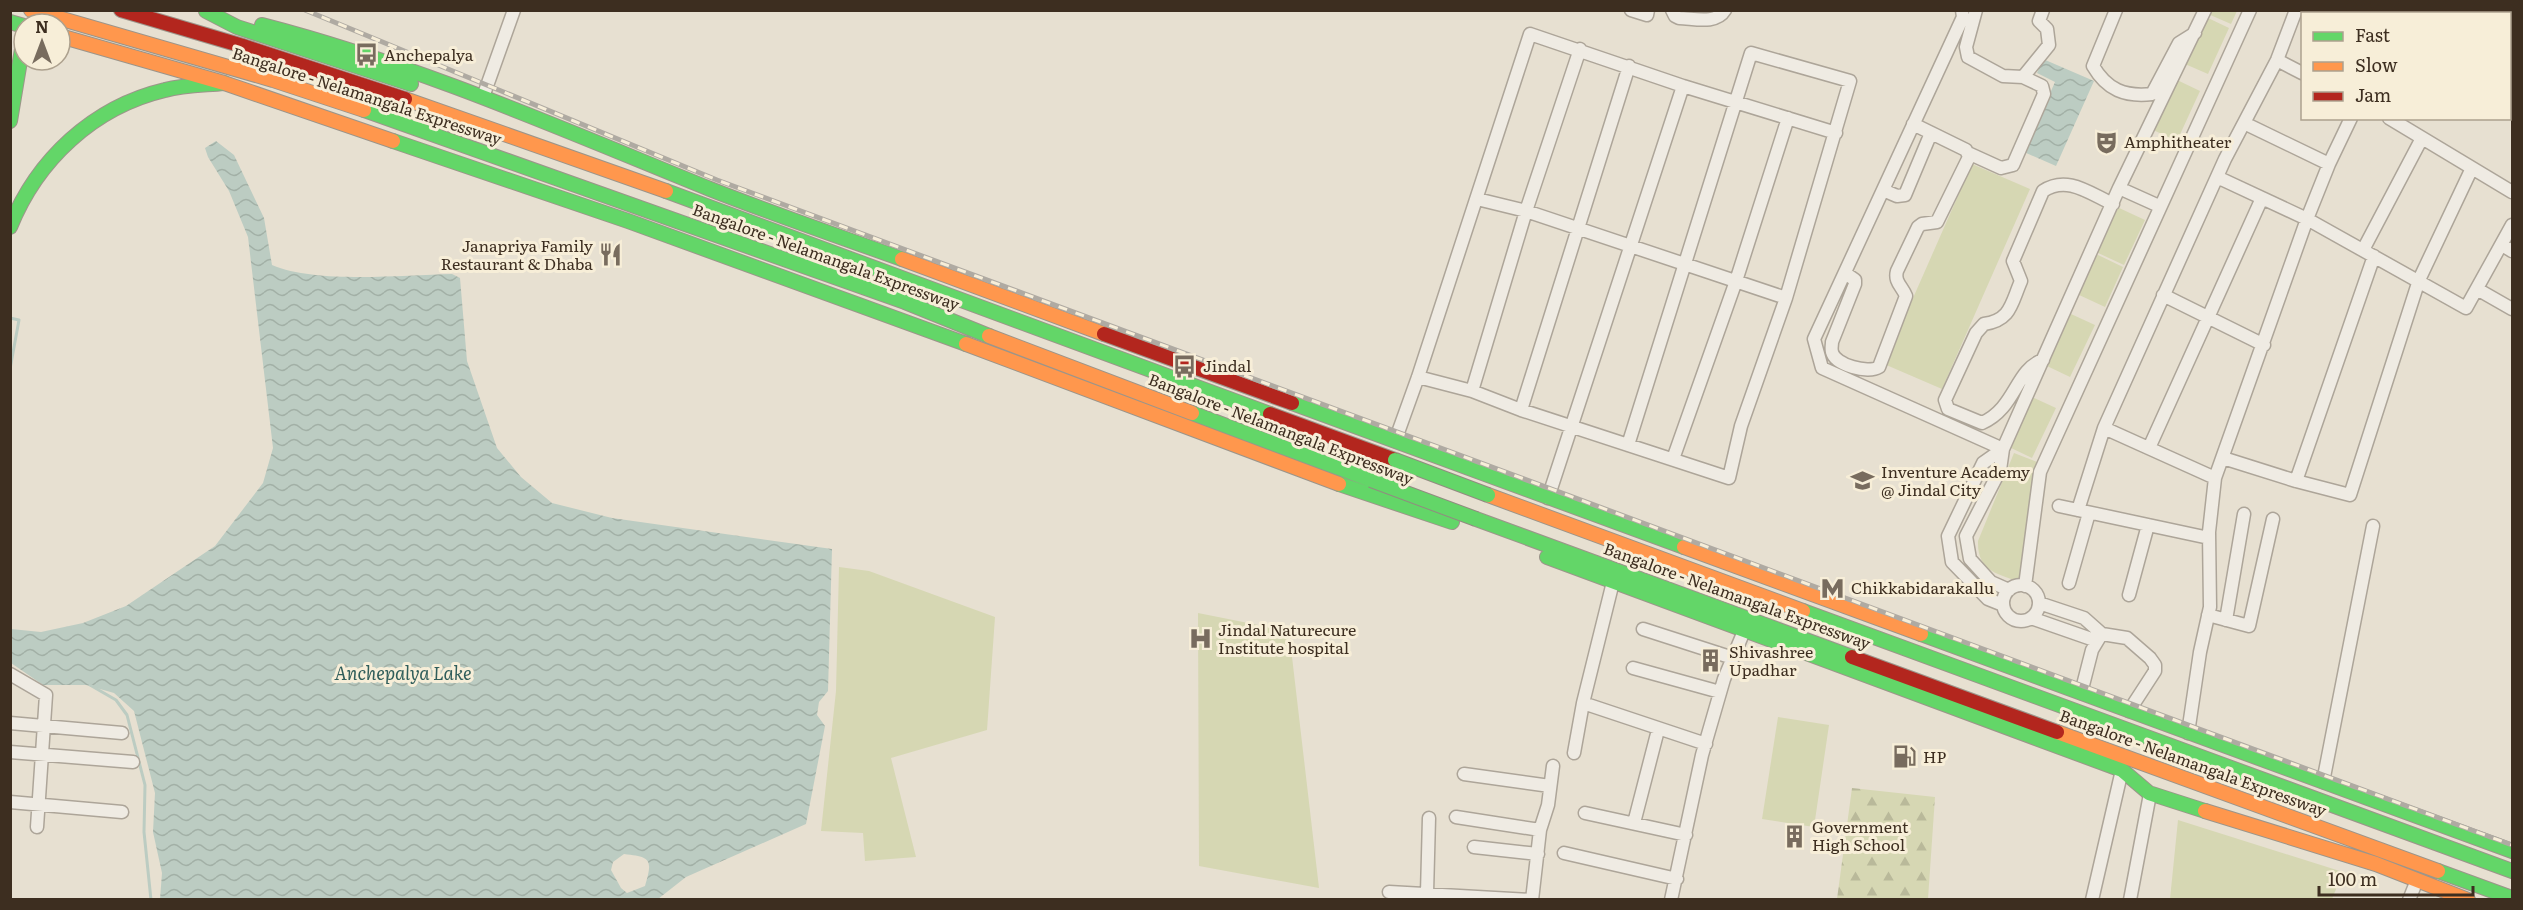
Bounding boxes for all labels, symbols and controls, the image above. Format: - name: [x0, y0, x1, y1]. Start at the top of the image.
- north arrow: [12, 12, 72, 72]
- legend: [2301, 12, 2511, 120]
- text: N: [35, 14, 49, 38]
- text: Fast: [2355, 21, 2391, 48]
- street label: Bangalore - Nelamangala Expressway: [229, 40, 506, 150]
- bus stop icon: Anchepalya: [353, 42, 379, 68]
- place label: Anchepalya: [384, 42, 474, 66]
- text: Slow: [2355, 51, 2398, 78]
- text: Jam: [2355, 81, 2391, 108]
- theatre icon: Amphitheater: [2093, 129, 2119, 155]
- place label: Amphitheater: [2124, 129, 2232, 153]
- street label: Bangalore - Nelamangala Expressway: [690, 197, 964, 316]
- place label: Janapriya Family Restaurant & Dhaba: [441, 233, 594, 275]
- restaurant icon: Janapriya Family Restaurant & Dhaba: [598, 242, 624, 268]
- bus stop icon: Jindal: [1172, 353, 1198, 379]
- place label: Jindal: [1203, 353, 1251, 377]
- street label: Bangalore - Nelamangala Expressway: [1145, 366, 1418, 490]
- place label: Inventure Academy @ Jindal City: [1881, 459, 2031, 501]
- school or university icon: Inventure Academy @ Jindal City: [1850, 468, 1876, 494]
- street label: Bangalore - Nelamangala Expressway: [1601, 536, 1875, 655]
- metro station icon: Chikkabidarakallu: [1820, 575, 1846, 601]
- place label: Chikkabidarakallu: [1851, 575, 1994, 599]
- place label: Jindal Naturecure Institute hospital: [1218, 617, 1356, 659]
- hospital icon: Jindal Naturecure Institute hospital: [1187, 626, 1213, 652]
- place label: Shivashree Upadhar: [1729, 639, 1813, 681]
- building icon: Shivashree Upadhar: [1698, 648, 1724, 674]
- water label: Anchepalya Lake: [334, 659, 472, 686]
- street label: Bangalore - Nelamangala Expressway: [2057, 703, 2331, 822]
- fuel station icon: HP: [1892, 744, 1918, 770]
- place label: HP: [1923, 744, 1946, 768]
- place label: Government High School: [1812, 814, 1909, 856]
- building icon: Government High School: [1781, 823, 1807, 849]
- scale bar: [2319, 859, 2474, 897]
- text: 100 m: [2328, 865, 2377, 892]

